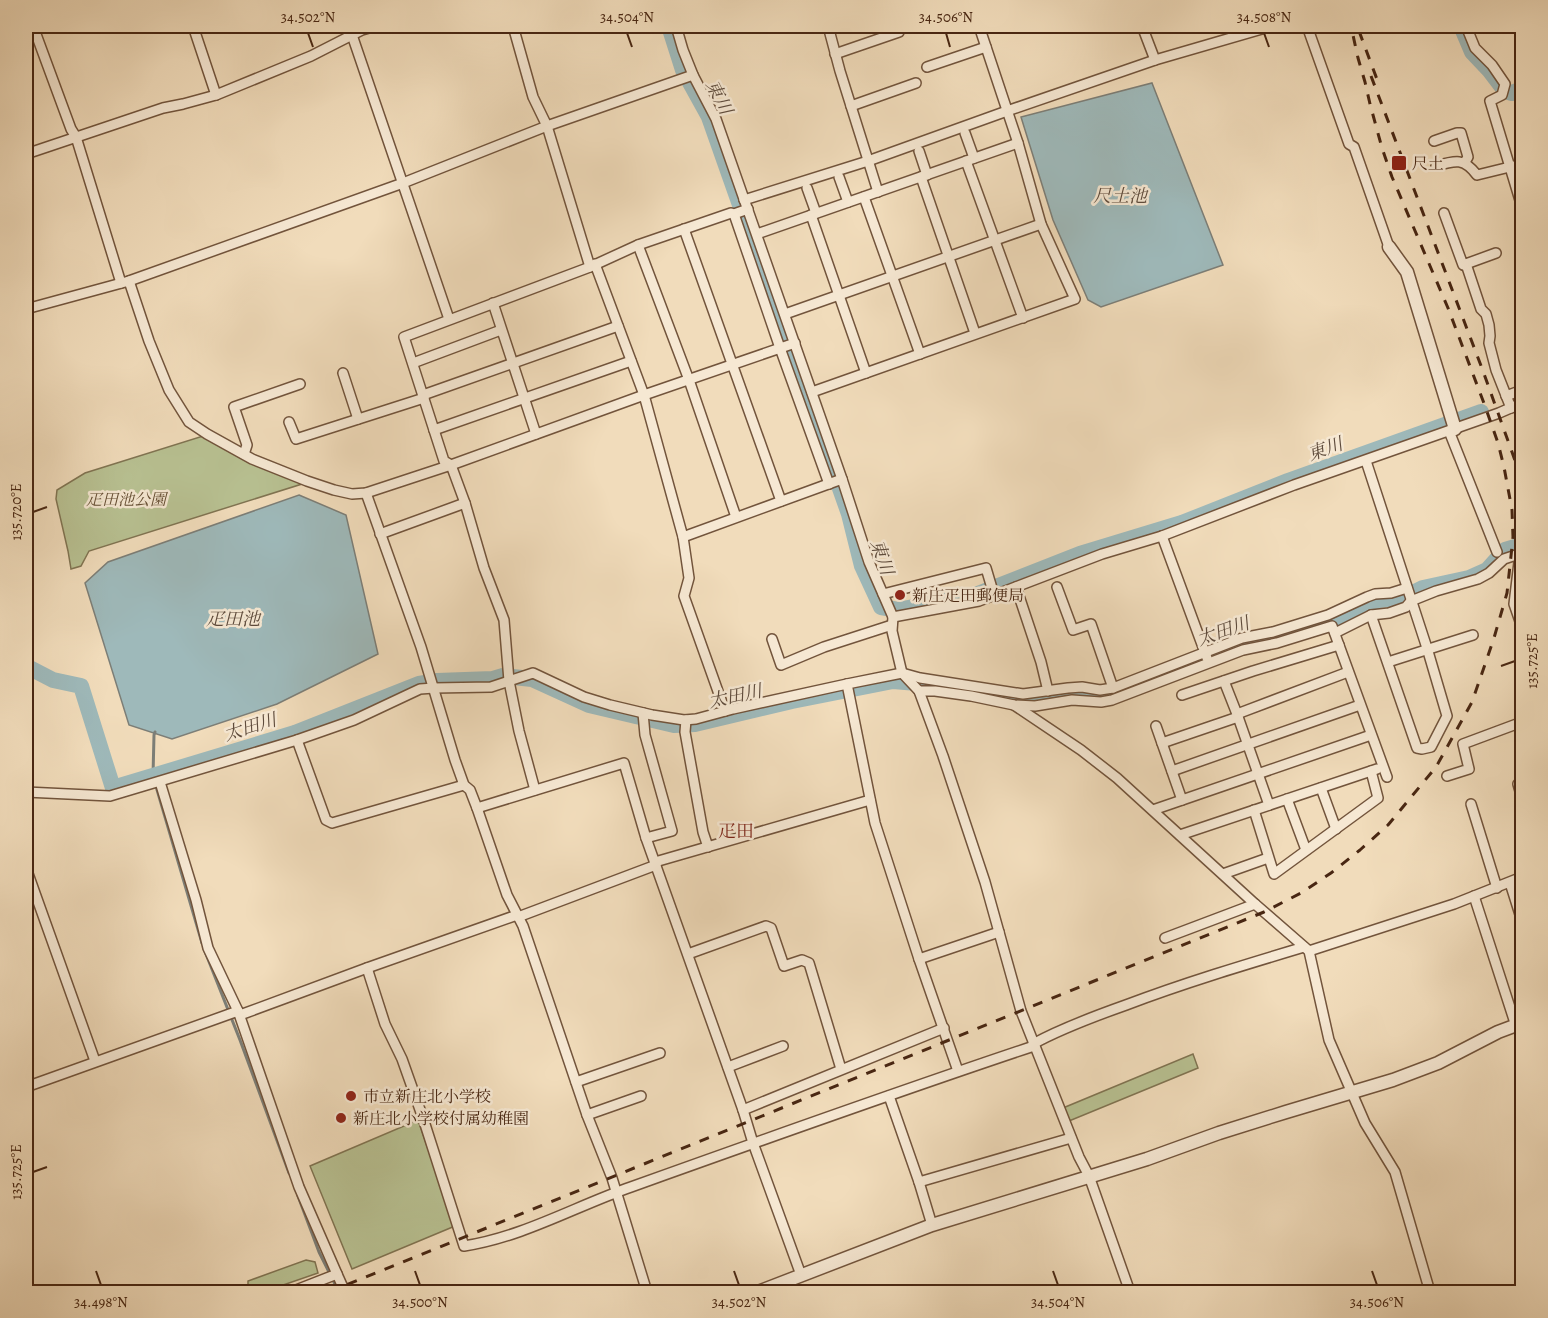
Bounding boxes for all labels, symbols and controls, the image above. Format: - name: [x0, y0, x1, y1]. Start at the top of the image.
- text: 34.502°N: [281, 7, 335, 27]
- text: 34.504°N: [600, 7, 654, 27]
- text: 34.506°N: [919, 7, 973, 27]
- text: 34.508°N: [1237, 7, 1292, 27]
- water label: 東川: [700, 76, 739, 120]
- place label: 尺土: [1412, 153, 1444, 175]
- marker: 尺土: [1390, 154, 1408, 172]
- water label: 尺土池: [1093, 184, 1149, 208]
- water label: 東川: [1304, 431, 1348, 466]
- text: 135.720°E: [6, 483, 26, 541]
- park label: 疋田池公園: [86, 489, 169, 511]
- water label: 東川: [865, 536, 900, 580]
- place label: 新庄疋田郵便局: [912, 585, 1024, 607]
- marker: 新庄疋田郵便局: [893, 588, 907, 602]
- water label: 疋田池: [206, 607, 262, 631]
- water label: 太田川: [1194, 610, 1254, 651]
- text: 135.725°E: [1522, 633, 1542, 689]
- water label: 太田川: [706, 678, 766, 713]
- water label: 太田川: [221, 707, 281, 746]
- district label: 疋田: [718, 819, 754, 843]
- place label: 市立新庄北小学校: [363, 1086, 491, 1108]
- marker: 市立新庄北小学校: [344, 1089, 358, 1103]
- place label: 新庄北小学校付属幼稚園: [353, 1108, 529, 1130]
- marker: 新庄北小学校付属幼稚園: [334, 1111, 348, 1125]
- text: 135.725°E: [6, 1144, 26, 1200]
- text: 34.498°N: [74, 1292, 128, 1312]
- text: 34.500°N: [392, 1292, 448, 1312]
- text: 34.502°N: [712, 1292, 766, 1312]
- text: 34.504°N: [1031, 1292, 1085, 1312]
- text: 34.506°N: [1350, 1292, 1404, 1312]

